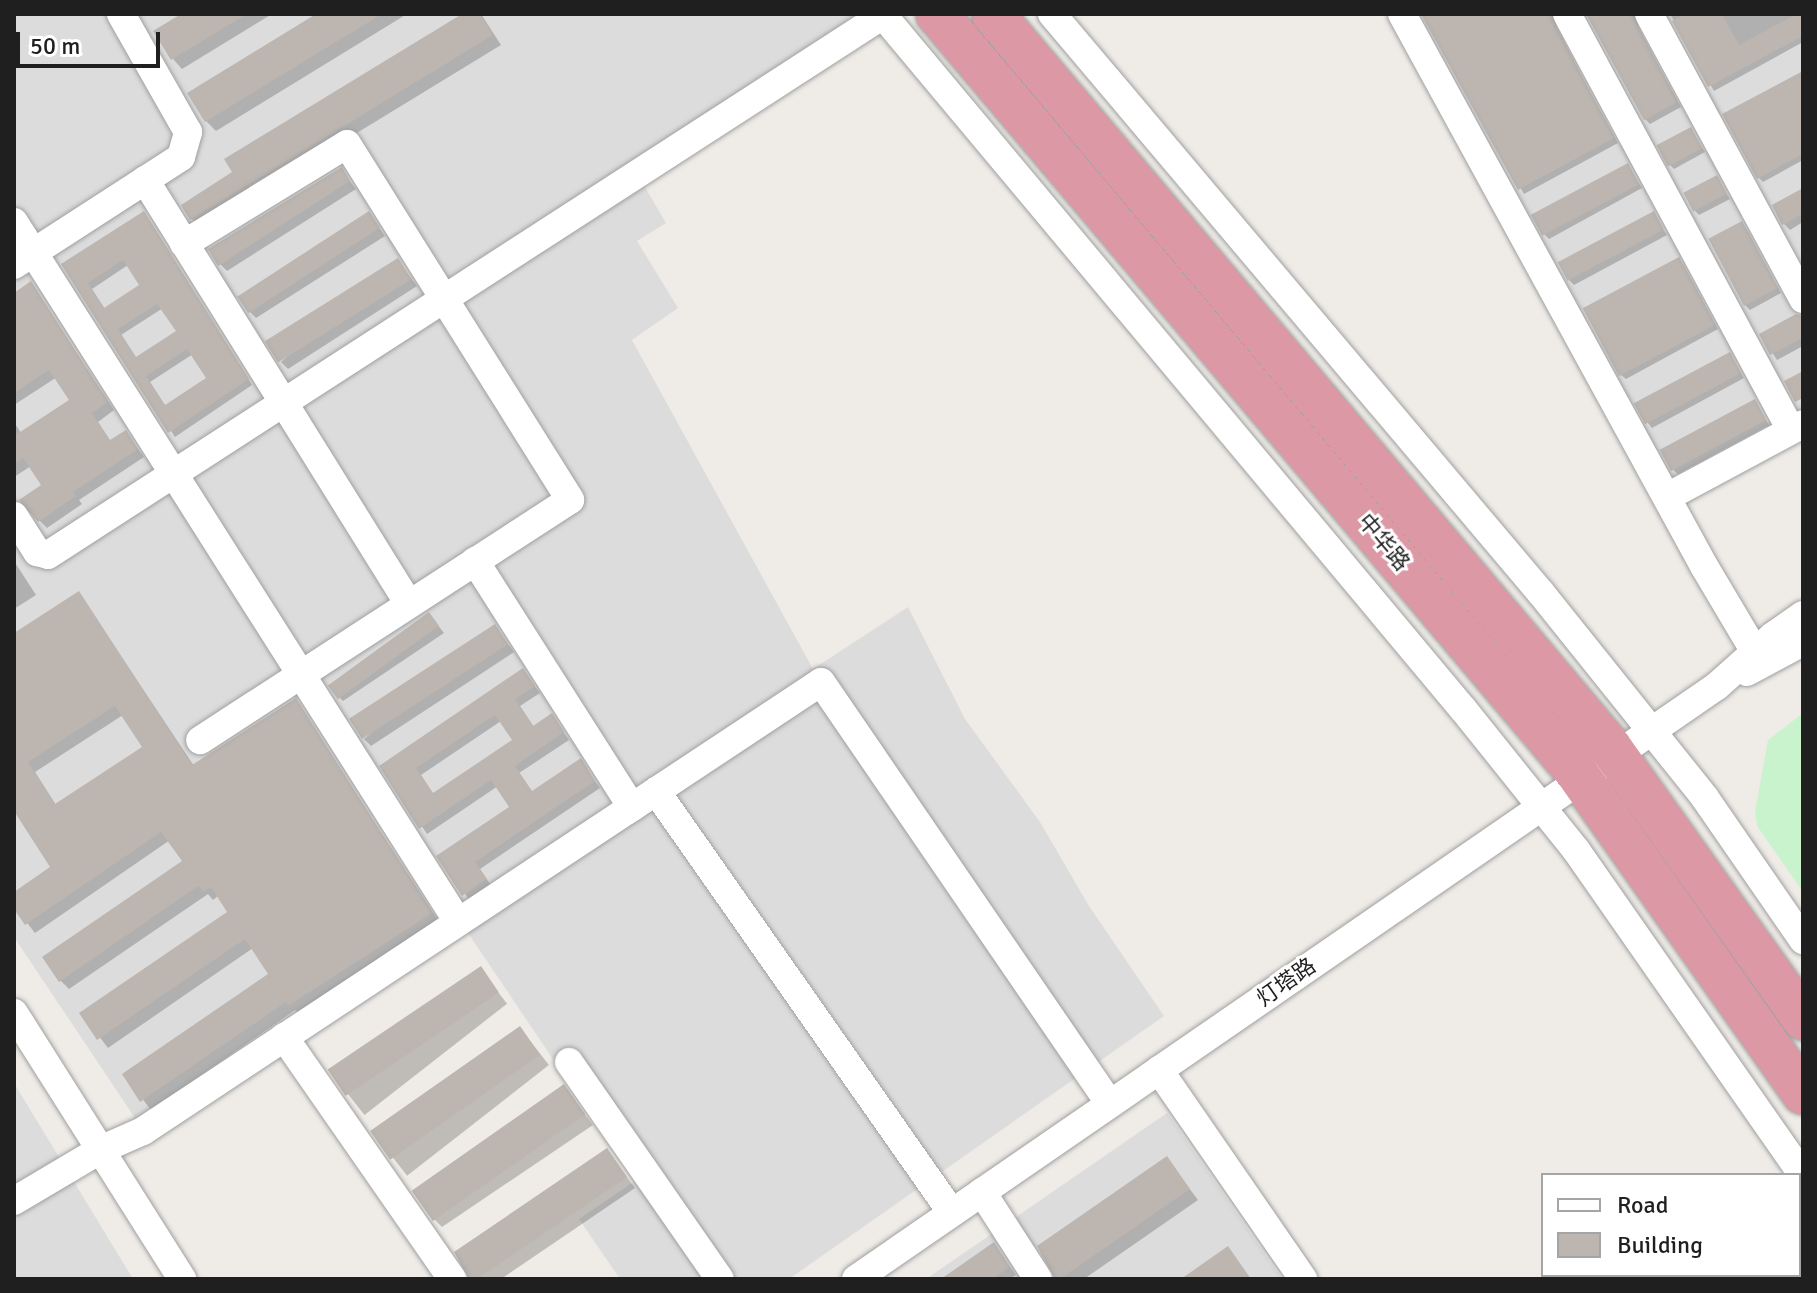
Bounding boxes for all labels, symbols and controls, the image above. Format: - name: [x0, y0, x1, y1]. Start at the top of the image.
- scale bar: [20, 16, 164, 66]
- text: 50 m: [30, 31, 80, 61]
- street label: 中华路: [1353, 508, 1415, 576]
- street label: 灯塔路: [1251, 952, 1321, 1012]
- legend: [1541, 1173, 1801, 1277]
- text: Road: [1617, 1190, 1668, 1220]
- text: Building: [1617, 1230, 1703, 1260]

